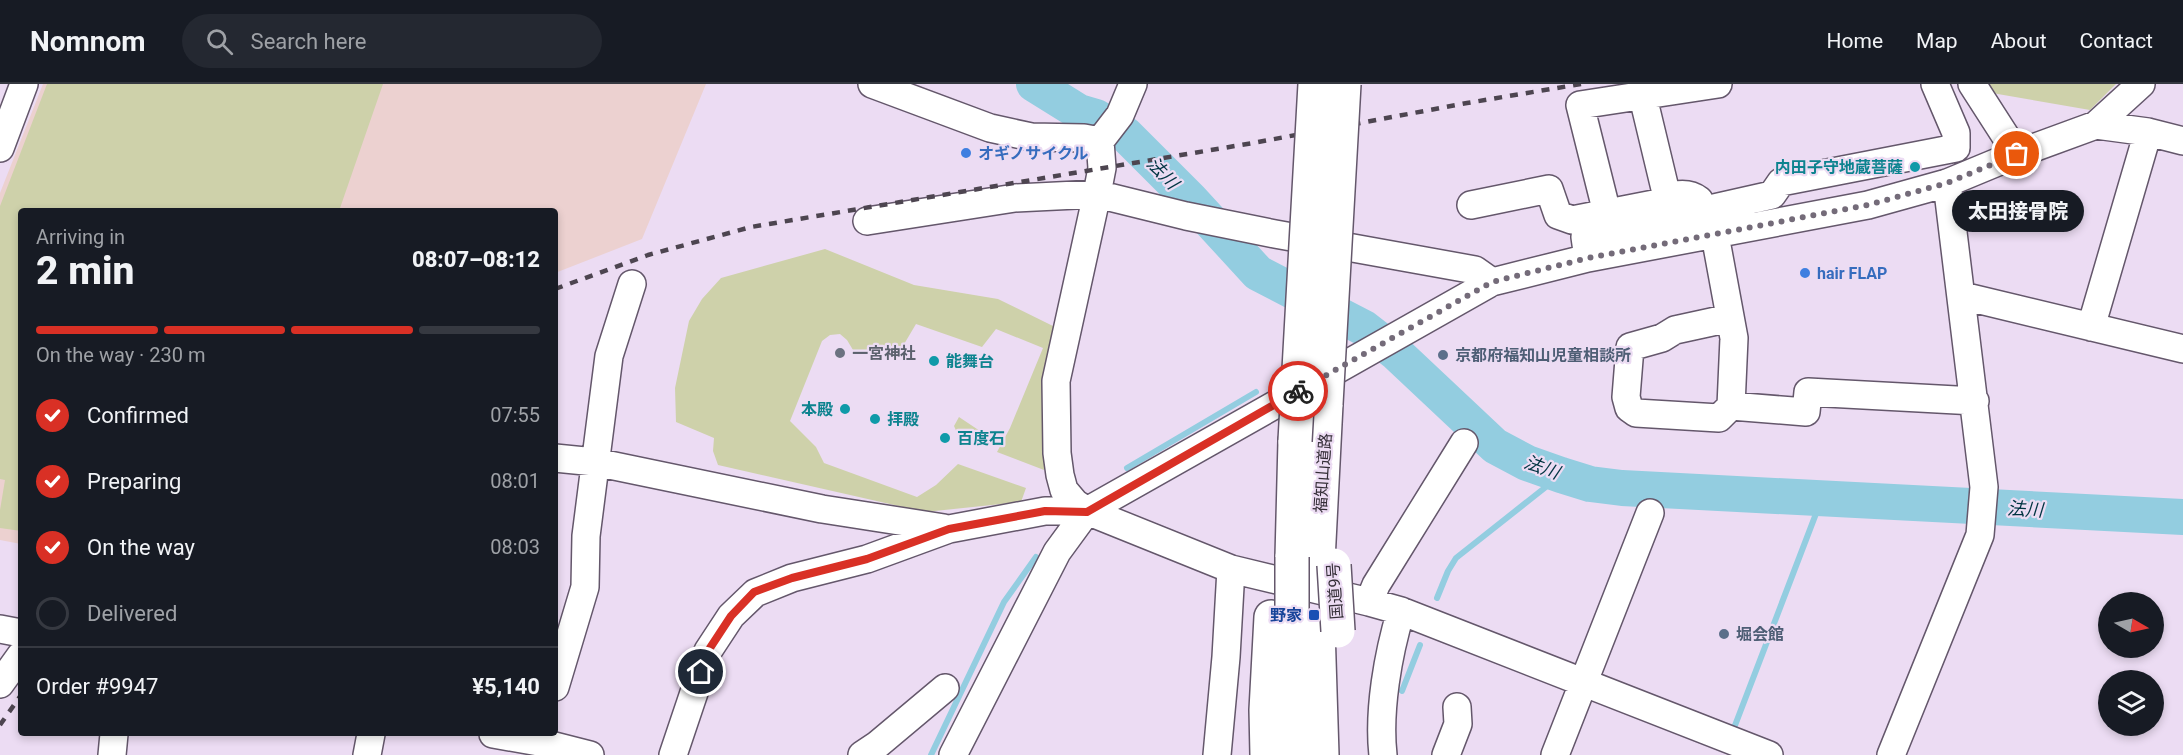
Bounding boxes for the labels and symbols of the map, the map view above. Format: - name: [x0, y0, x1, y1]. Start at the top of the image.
- pin: [1991, 128, 2042, 179]
- place label: オギノサイクル: [978, 144, 1089, 163]
- marker: オギノサイクル: [959, 146, 973, 160]
- water label: 法川: [1143, 153, 1184, 195]
- place label: 内田子守地蔵菩薩: [1775, 158, 1903, 177]
- marker: 内田子守地蔵菩薩: [1908, 160, 1922, 174]
- callout: 太田接骨院: [1951, 190, 2083, 232]
- place label: hair FLAP: [1817, 264, 1887, 283]
- marker: hair FLAP: [1798, 266, 1812, 280]
- place label: 一宮神社: [852, 344, 916, 363]
- marker: 一宮神社: [833, 346, 847, 360]
- place label: 京都府福知山児童相談所: [1455, 346, 1631, 365]
- marker: 京都府福知山児童相談所: [1436, 348, 1450, 362]
- place label: 能舞台: [946, 352, 994, 371]
- marker: 能舞台: [927, 354, 941, 368]
- courier: [1268, 361, 1328, 421]
- place label: 本殿: [801, 400, 833, 419]
- marker: 本殿: [838, 402, 852, 416]
- place label: 拝殿: [887, 410, 919, 429]
- marker: 拝殿: [868, 412, 882, 426]
- place label: 百度石: [957, 429, 1005, 448]
- marker: 百度石: [938, 431, 952, 445]
- street label: 福知山道路: [1311, 432, 1335, 514]
- water label: 法川: [1521, 451, 1564, 484]
- water label: 法川: [2006, 498, 2046, 521]
- street label: 国道9号: [1324, 562, 1346, 620]
- north arrow: [2098, 592, 2164, 658]
- place label: 野家: [1270, 606, 1302, 625]
- marker: 野家: [1307, 608, 1321, 622]
- place label: 堀会館: [1736, 625, 1784, 644]
- marker: 堀会館: [1717, 627, 1731, 641]
- pin: [675, 646, 726, 697]

